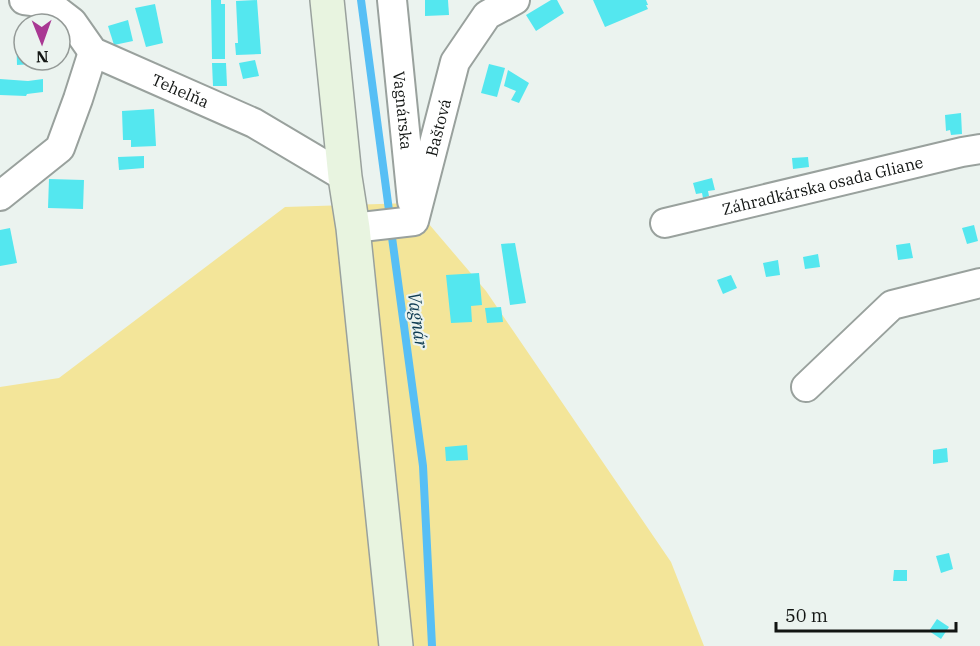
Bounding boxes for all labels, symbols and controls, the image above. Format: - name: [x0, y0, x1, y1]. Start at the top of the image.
- north arrow: [12, 12, 72, 72]
- text: N: [36, 47, 49, 67]
- street label: Tehelňa: [149, 69, 212, 112]
- street label: Vagnárska: [389, 70, 417, 151]
- street label: Baštová: [421, 96, 455, 158]
- street label: Záhradkárska osada Gliane: [720, 152, 925, 219]
- water label: Vagnár: [403, 291, 433, 351]
- scale bar: [776, 595, 956, 633]
- text: 50 m: [785, 604, 828, 627]

